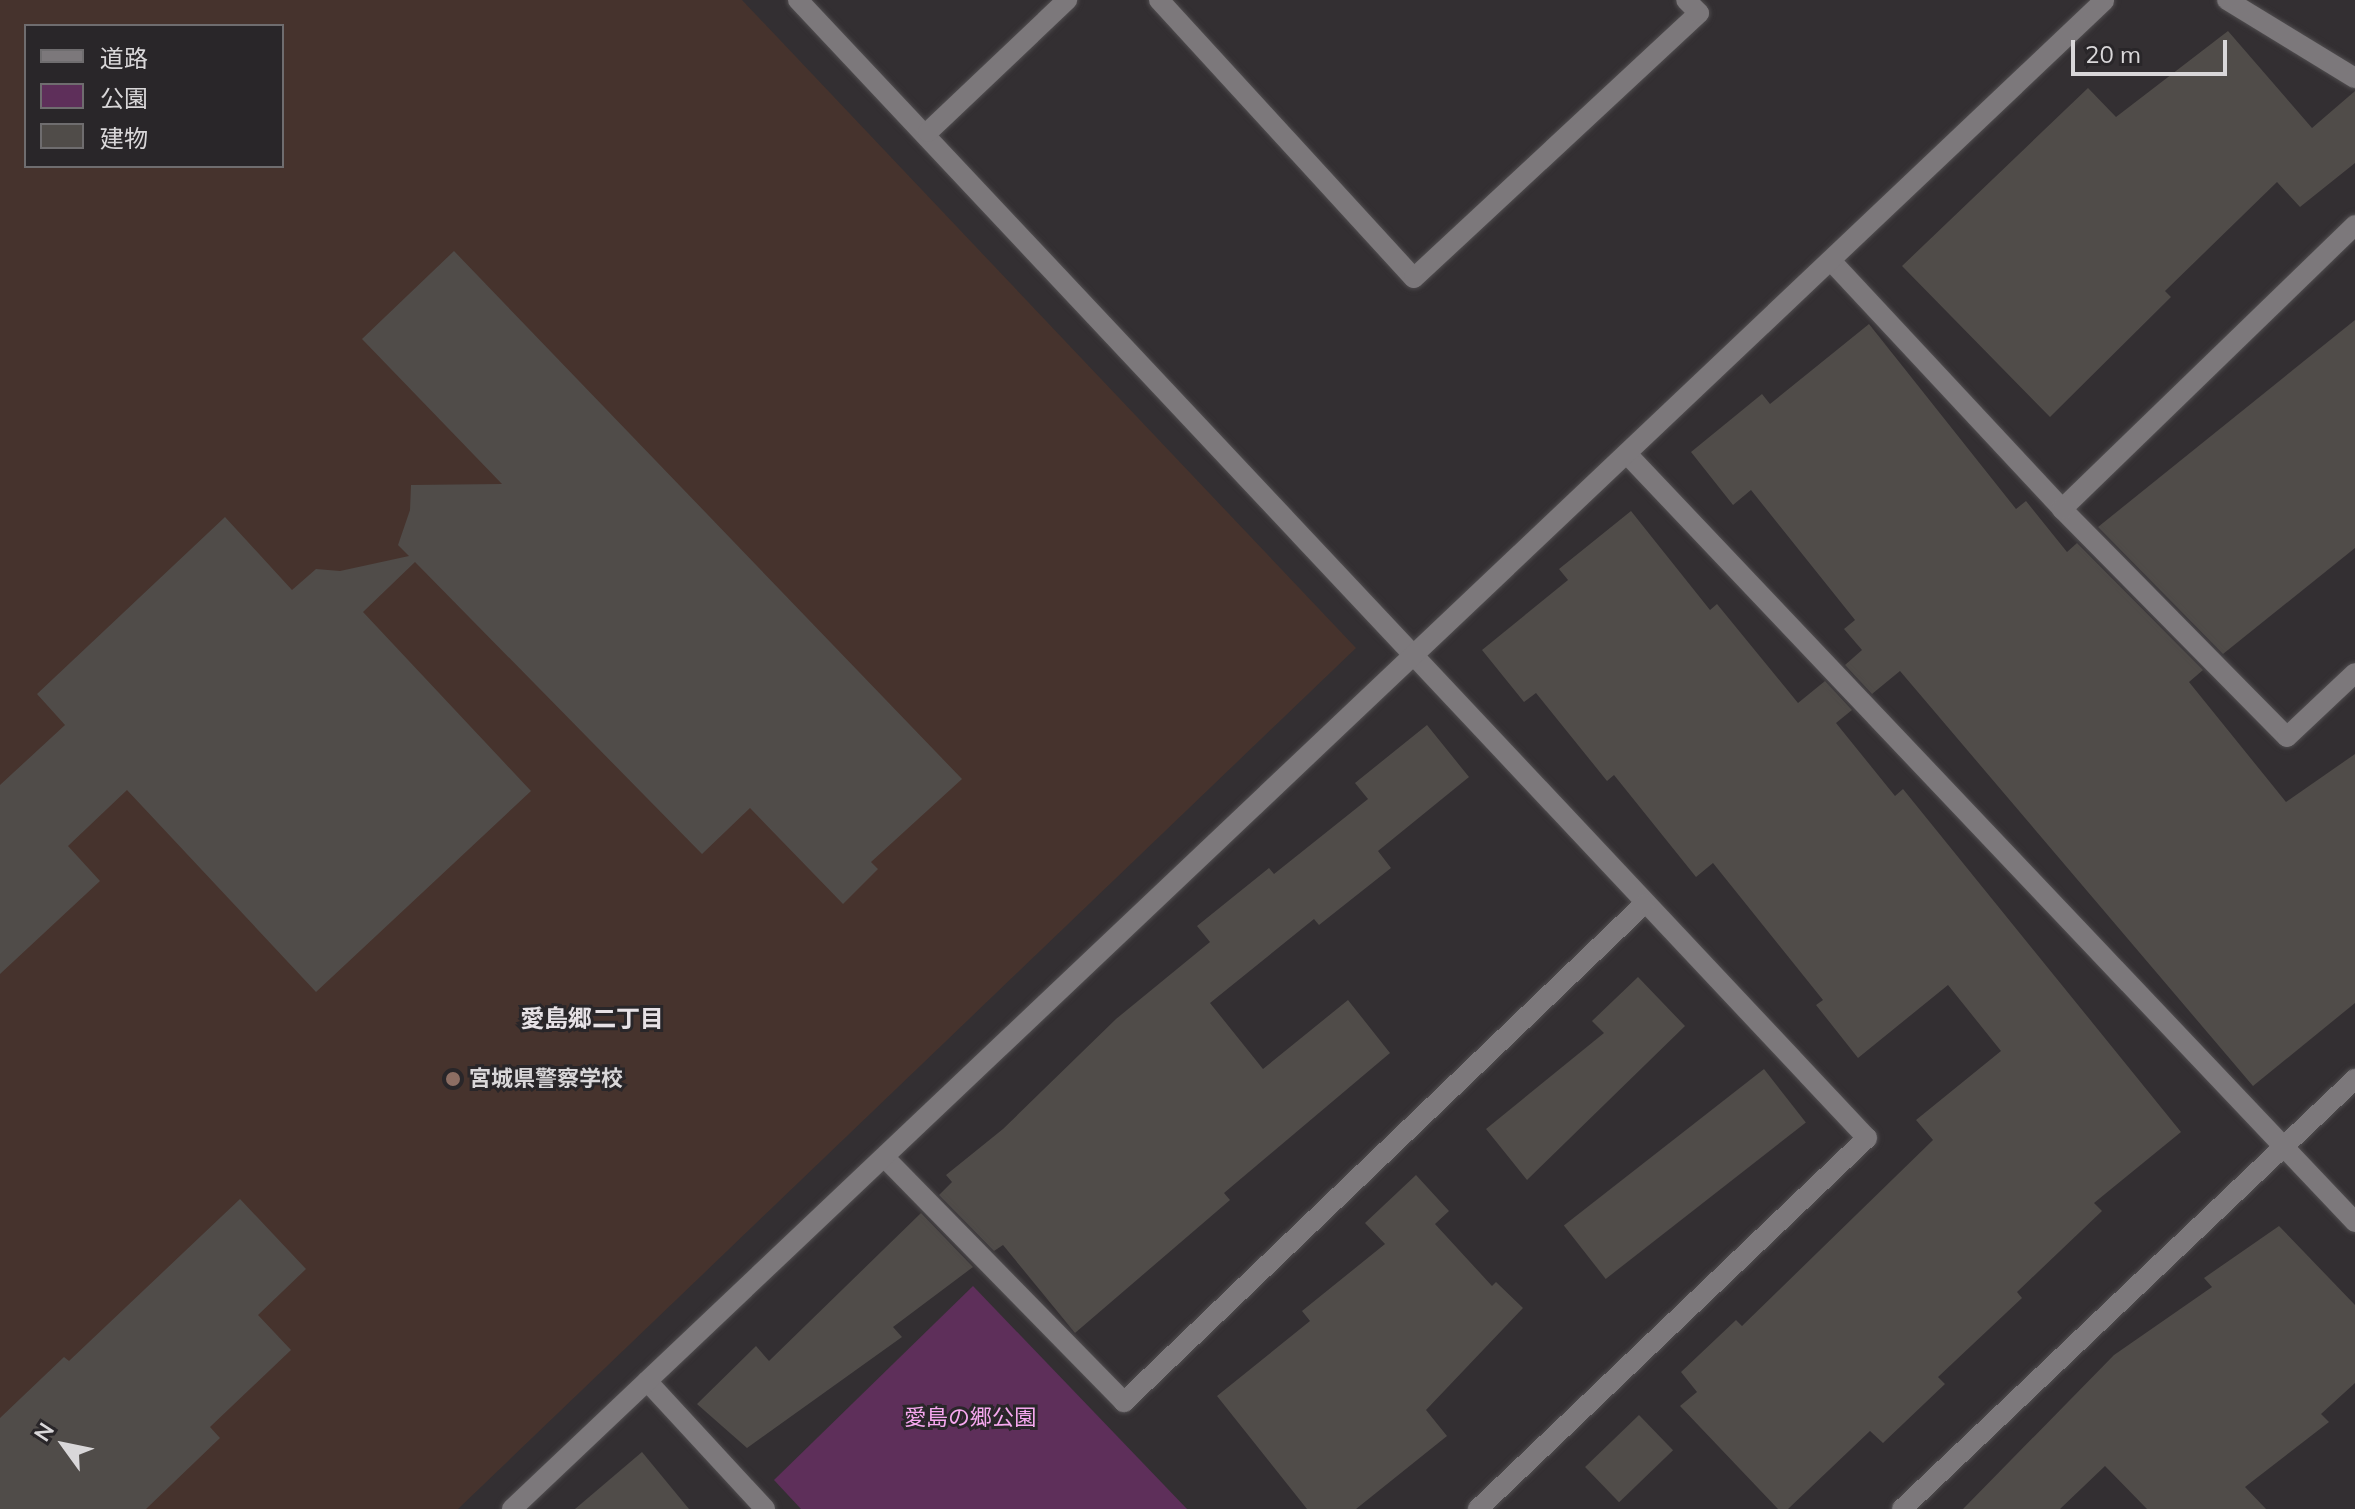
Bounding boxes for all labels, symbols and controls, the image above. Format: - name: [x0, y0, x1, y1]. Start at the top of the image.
- legend: [24, 24, 284, 168]
- scale bar: [2075, 24, 2231, 74]
- text: 20 m: [2085, 39, 2141, 69]
- text: 道路: [100, 43, 148, 73]
- text: 公園: [100, 83, 148, 113]
- text: 建物: [100, 123, 148, 153]
- district label: 愛島郷二丁目: [520, 1005, 664, 1033]
- place label: 宮城県警察学校: [469, 1066, 623, 1092]
- marker: 宮城県警察学校: [444, 1070, 462, 1088]
- north arrow: [24, 1405, 104, 1485]
- park label: 愛島の郷公園: [904, 1405, 1036, 1431]
- text: N: [28, 1417, 60, 1447]

